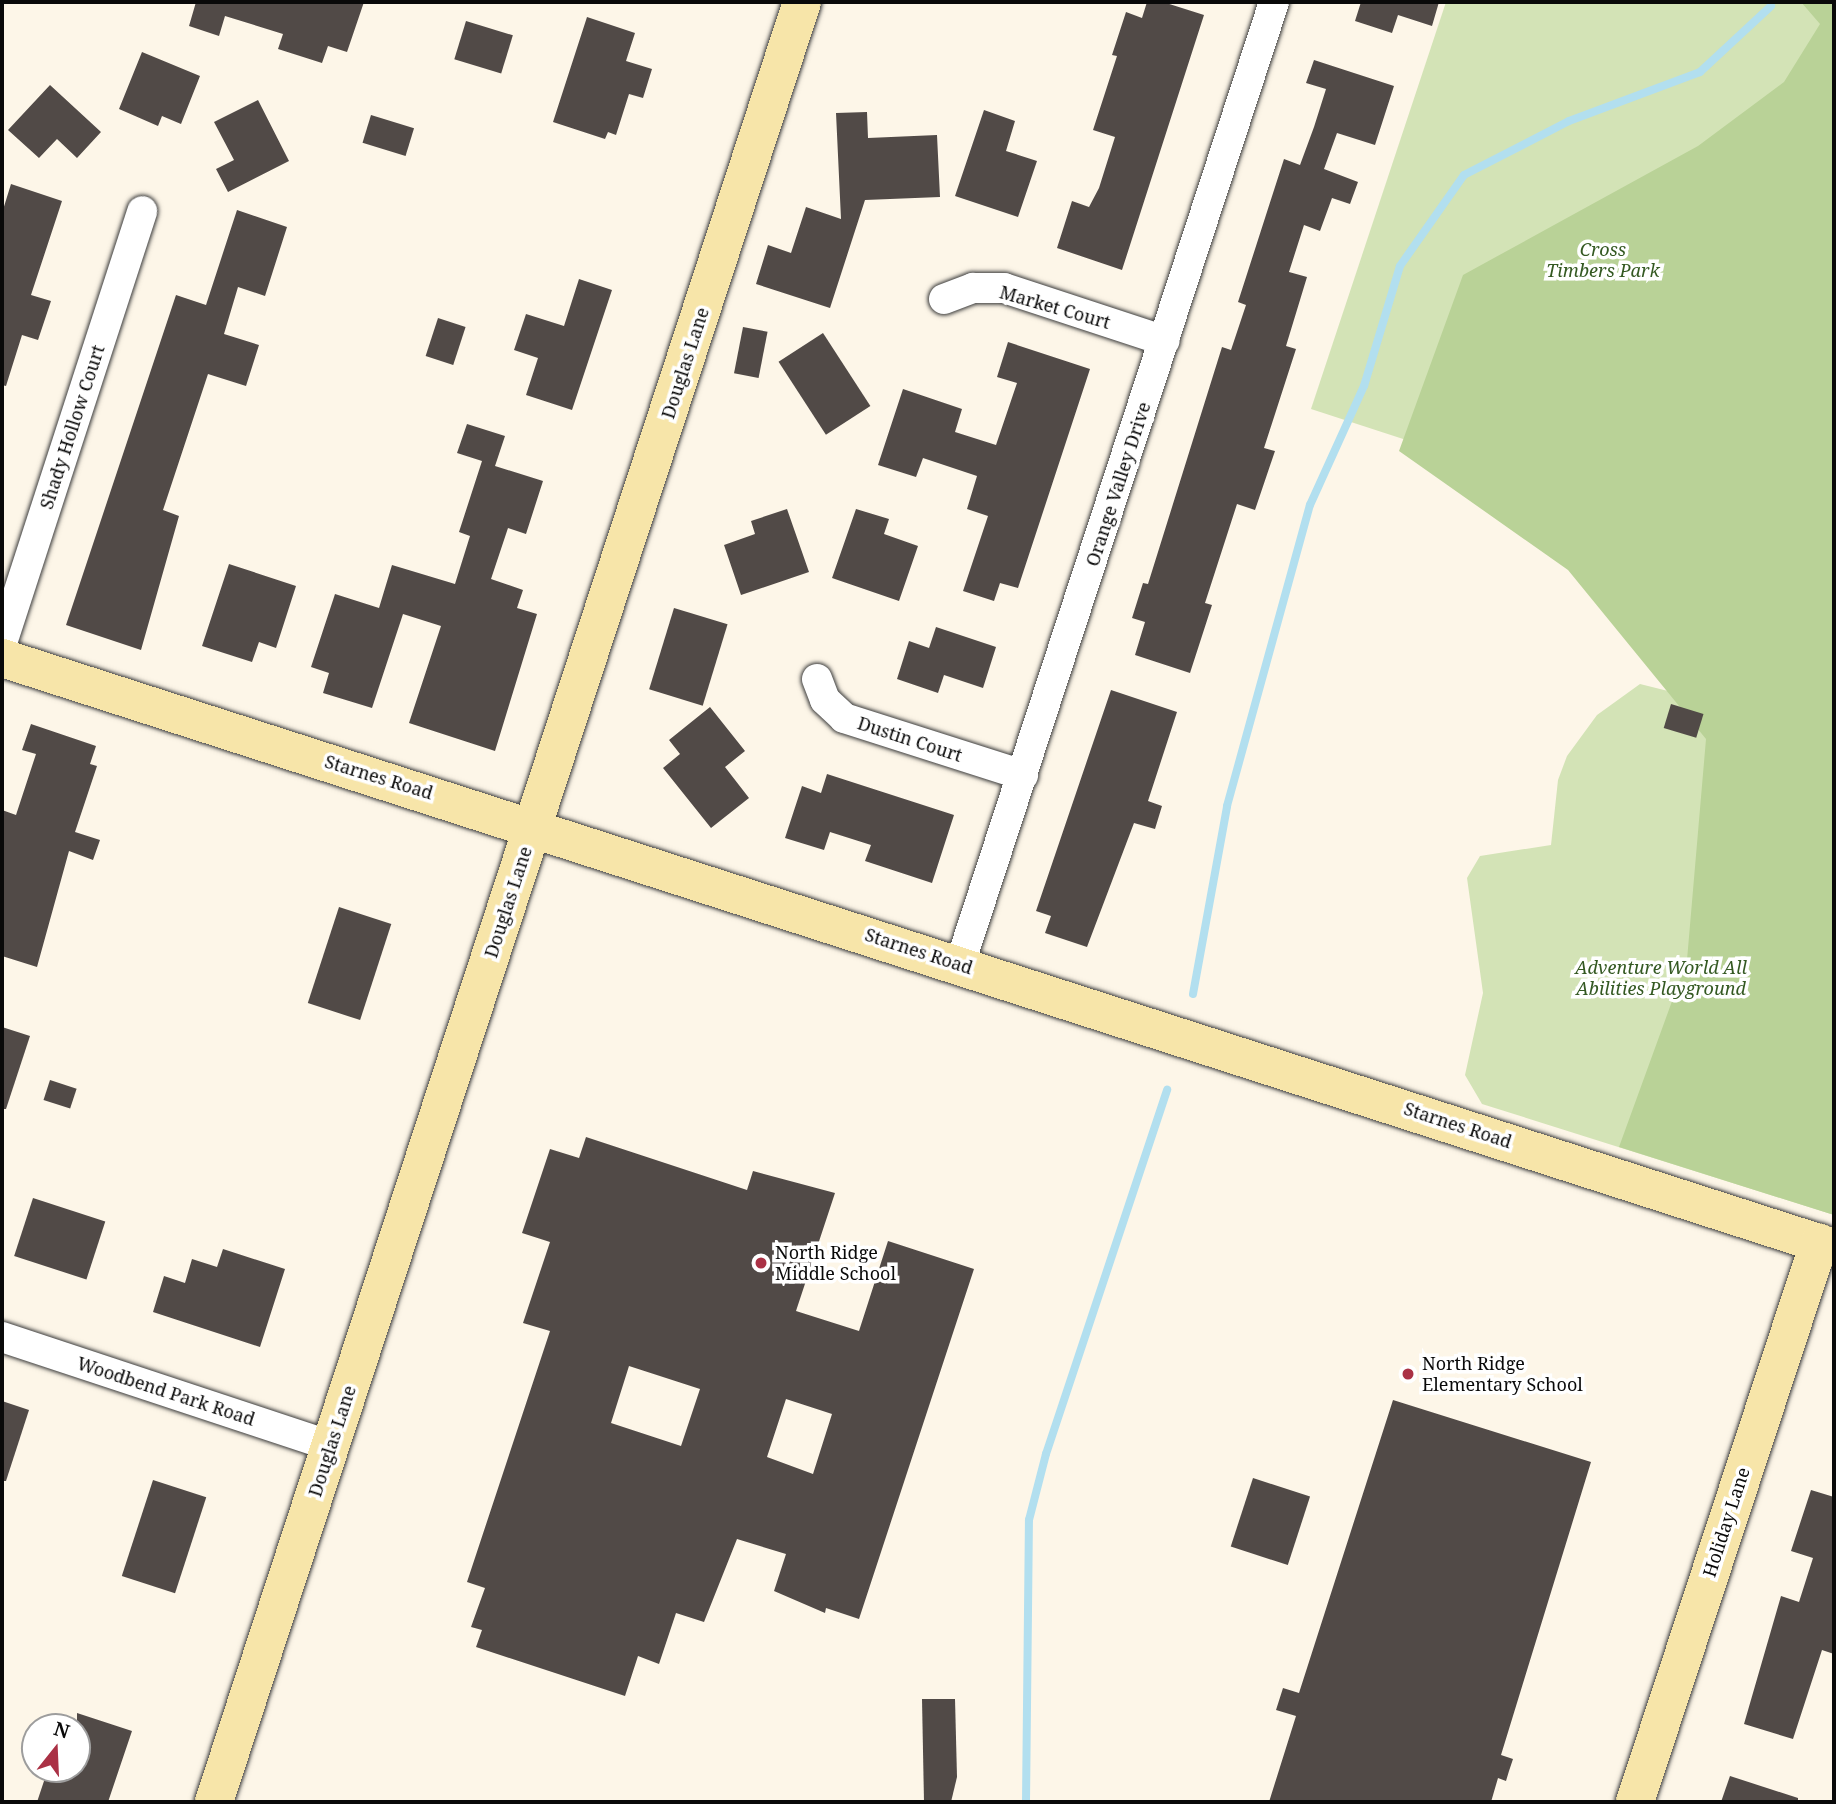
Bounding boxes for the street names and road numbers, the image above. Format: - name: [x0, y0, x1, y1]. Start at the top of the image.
- street label: Market Court: [997, 281, 1113, 333]
- street label: Douglas Lane: [657, 305, 713, 421]
- street label: Shady Hollow Court: [35, 342, 109, 512]
- street label: Orange Valley Drive: [1081, 399, 1155, 569]
- street label: Dustin Court: [855, 712, 965, 766]
- street label: Starnes Road: [322, 750, 436, 804]
- street label: Douglas Lane: [480, 844, 536, 960]
- street label: Starnes Road: [862, 923, 976, 979]
- street label: Starnes Road: [1401, 1097, 1515, 1153]
- street label: Woodbend Park Road: [74, 1352, 258, 1430]
- street label: Douglas Lane: [304, 1383, 360, 1499]
- street label: Holiday Lane: [1698, 1464, 1754, 1580]

